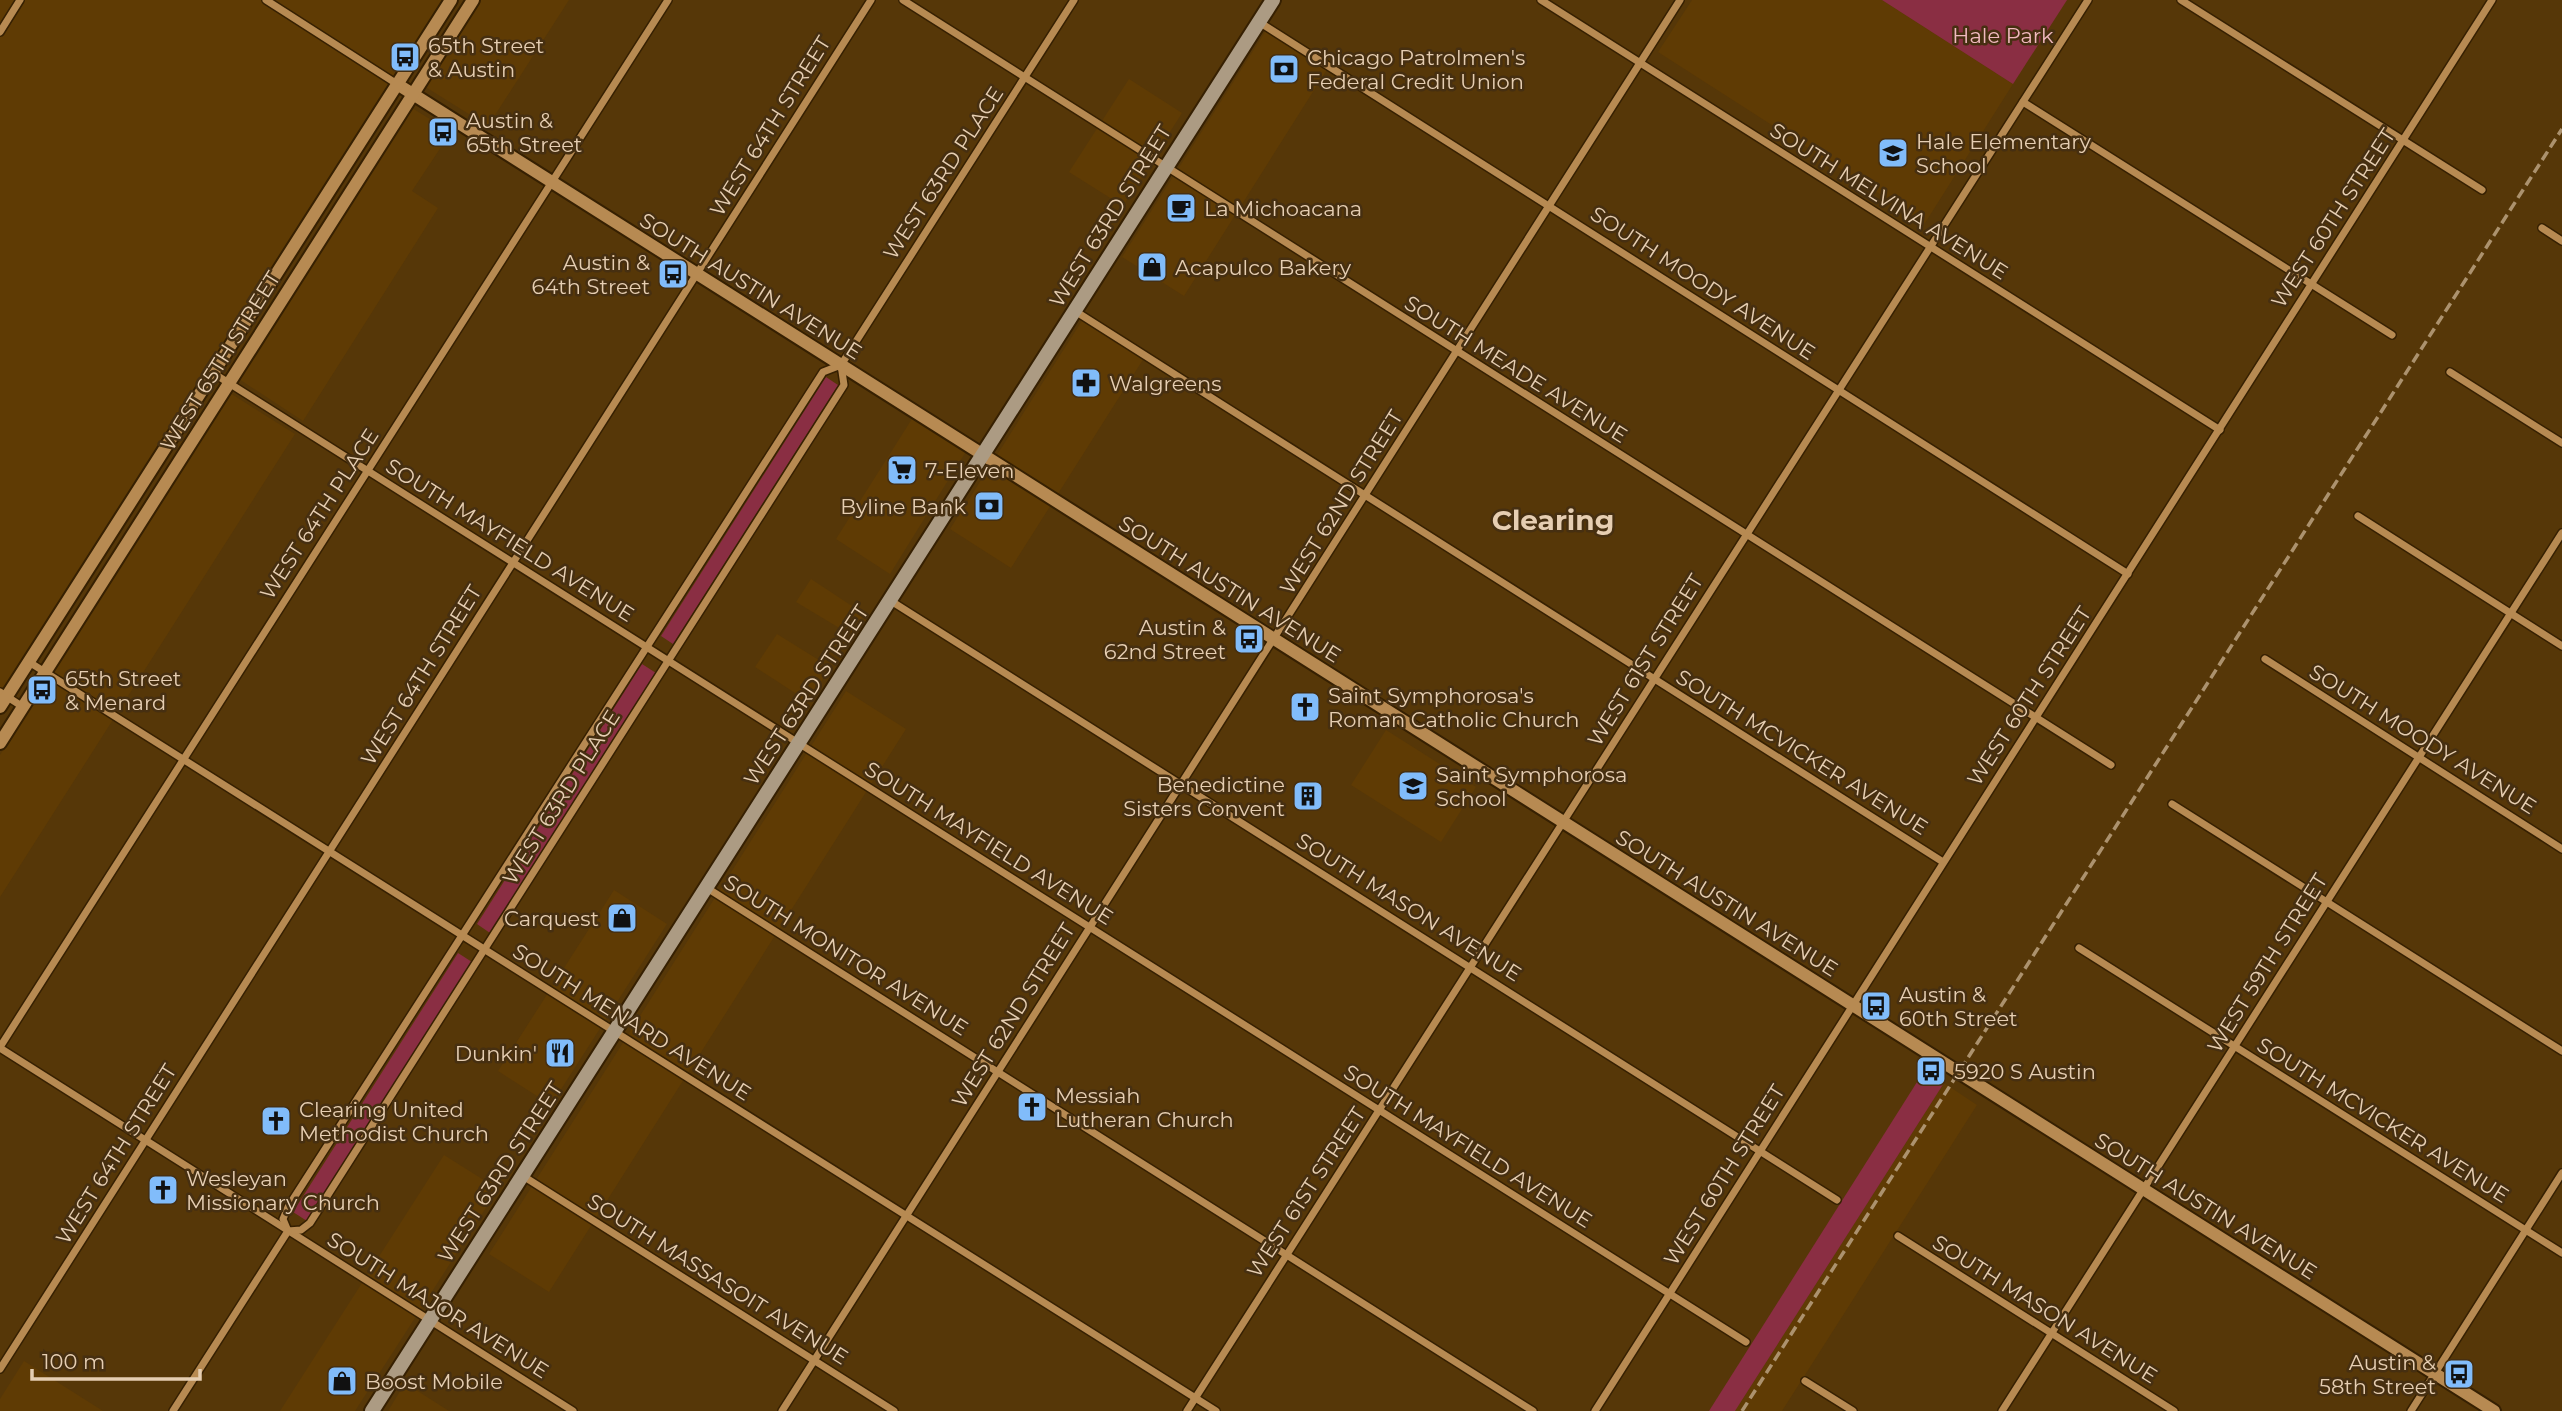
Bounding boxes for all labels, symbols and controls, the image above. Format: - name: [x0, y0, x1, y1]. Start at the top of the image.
- park label: Hale Park: [1952, 23, 2054, 48]
- street label: WEST 64TH STREET: [704, 31, 836, 221]
- place label: 65th Street & Austin: [428, 33, 544, 82]
- bus stop icon: 65th Street & Austin: [388, 40, 422, 74]
- place label: Chicago Patrolmen's Federal Credit Union: [1307, 45, 1525, 94]
- bank icon: Chicago Patrolmen's Federal Credit Union: [1267, 52, 1301, 86]
- street label: WEST 63RD PLACE: [878, 82, 1008, 264]
- place label: Austin & 65th Street: [466, 108, 582, 157]
- bus stop icon: Austin & 65th Street: [426, 115, 460, 149]
- street label: SOUTH MELVINA AVENUE: [1765, 117, 2013, 285]
- street label: WEST 63RD STREET: [1044, 120, 1176, 312]
- street label: WEST 60TH STREET: [2266, 124, 2400, 312]
- place label: Hale Elementary School: [1916, 129, 2092, 178]
- school or university icon: Hale Elementary School: [1876, 136, 1910, 170]
- cafe icon: La Michoacana: [1164, 191, 1198, 225]
- place label: La Michoacana: [1204, 196, 1362, 221]
- street label: SOUTH MOODY AVENUE: [1586, 201, 1820, 365]
- street label: SOUTH AUSTIN AVENUE: [635, 207, 867, 365]
- place label: Austin & 64th Street: [532, 250, 650, 299]
- shop icon: Acapulco Bakery: [1135, 250, 1169, 284]
- place label: Acapulco Bakery: [1175, 255, 1352, 280]
- bus stop icon: Austin & 64th Street: [656, 257, 690, 291]
- street label: WEST 65TH STREET: [155, 267, 285, 455]
- street label: SOUTH MEADE AVENUE: [1400, 290, 1632, 448]
- pharmacy icon: Walgreens: [1069, 366, 1103, 400]
- place label: Walgreens: [1109, 371, 1222, 396]
- street label: WEST 62ND STREET: [1274, 405, 1408, 599]
- street label: WEST 64TH PLACE: [254, 424, 384, 604]
- street label: SOUTH MAYFIELD AVENUE: [381, 453, 639, 627]
- supermarket icon: 7-Eleven: [885, 453, 919, 487]
- place label: 7-Eleven: [925, 458, 1014, 483]
- bank icon: Byline Bank: [972, 489, 1006, 523]
- place label: Byline Bank: [840, 494, 966, 519]
- district label: Clearing: [1492, 503, 1614, 537]
- street label: SOUTH AUSTIN AVENUE: [1114, 510, 1346, 668]
- street label: WEST 61ST STREET: [1582, 569, 1708, 751]
- street label: WEST 64TH STREET: [355, 580, 487, 770]
- street label: WEST 63RD STREET: [738, 600, 874, 790]
- street label: WEST 60TH STREET: [1962, 602, 2096, 790]
- place label: Austin & 62nd Street: [1104, 615, 1226, 664]
- bus stop icon: Austin & 62nd Street: [1232, 622, 1266, 656]
- street label: SOUTH MOODY AVENUE: [2305, 659, 2541, 819]
- street label: SOUTH MCVICKER AVENUE: [1672, 664, 1932, 840]
- place label: 65th Street & Menard: [65, 666, 181, 715]
- bus stop icon: 65th Street & Menard: [25, 673, 59, 707]
- place label: Saint Symphorosa's Roman Catholic Church: [1328, 683, 1580, 732]
- church icon: Saint Symphorosa's Roman Catholic Church: [1288, 690, 1322, 724]
- street label: WEST 63RD PLACE: [497, 705, 625, 889]
- street label: SOUTH MAYFIELD AVENUE: [860, 756, 1118, 930]
- place label: Saint Symphorosa School: [1436, 762, 1627, 811]
- school or university icon: Saint Symphorosa School: [1396, 769, 1430, 803]
- place label: Benedictine Sisters Convent: [1123, 772, 1285, 821]
- building icon: Benedictine Sisters Convent: [1291, 779, 1325, 813]
- street label: SOUTH AUSTIN AVENUE: [1611, 824, 1843, 982]
- street label: SOUTH MASON AVENUE: [1292, 827, 1526, 987]
- street label: SOUTH MONITOR AVENUE: [719, 869, 973, 1041]
- street label: WEST 59TH STREET: [2202, 869, 2332, 1057]
- shop icon: Carquest: [605, 901, 639, 935]
- place label: Carquest: [504, 906, 599, 931]
- street label: WEST 62ND STREET: [946, 918, 1080, 1112]
- street label: SOUTH MENARD AVENUE: [508, 938, 756, 1106]
- place label: Austin & 60th Street: [1899, 982, 2018, 1031]
- bus stop icon: Austin & 60th Street: [1859, 989, 1893, 1023]
- street label: SOUTH MCVICKER AVENUE: [2253, 1032, 2513, 1208]
- restaurant icon: Dunkin': [543, 1036, 577, 1070]
- place label: Dunkin': [455, 1041, 537, 1066]
- bus stop icon: 5920 S Austin: [1914, 1054, 1948, 1088]
- street label: WEST 64TH STREET: [50, 1059, 182, 1249]
- street label: SOUTH MAYFIELD AVENUE: [1339, 1059, 1597, 1233]
- place label: 5920 S Austin: [1954, 1059, 2096, 1084]
- street label: WEST 63RD STREET: [432, 1077, 568, 1267]
- street label: WEST 60TH STREET: [1658, 1080, 1790, 1270]
- place label: Messiah Lutheran Church: [1055, 1083, 1234, 1132]
- church icon: Messiah Lutheran Church: [1015, 1090, 1049, 1124]
- place label: Clearing United Methodist Church: [299, 1097, 489, 1146]
- street label: WEST 61ST STREET: [1242, 1102, 1370, 1282]
- church icon: Clearing United Methodist Church: [259, 1104, 293, 1138]
- street label: SOUTH AUSTIN AVENUE: [2090, 1127, 2322, 1285]
- place label: Wesleyan Missionary Church: [186, 1166, 380, 1215]
- church icon: Wesleyan Missionary Church: [146, 1173, 180, 1207]
- street label: SOUTH MASSASOIT AVENUE: [583, 1188, 853, 1370]
- street label: SOUTH MAJOR AVENUE: [323, 1227, 553, 1383]
- street label: SOUTH MASON AVENUE: [1928, 1229, 2162, 1389]
- scale bar: [32, 1338, 200, 1382]
- text: 100 m: [42, 1349, 105, 1374]
- place label: Austin & 58th Street: [2319, 1350, 2436, 1399]
- bus stop icon: Austin & 58th Street: [2442, 1357, 2476, 1391]
- shop icon: Boost Mobile: [325, 1364, 359, 1398]
- place label: Boost Mobile: [365, 1369, 503, 1394]

